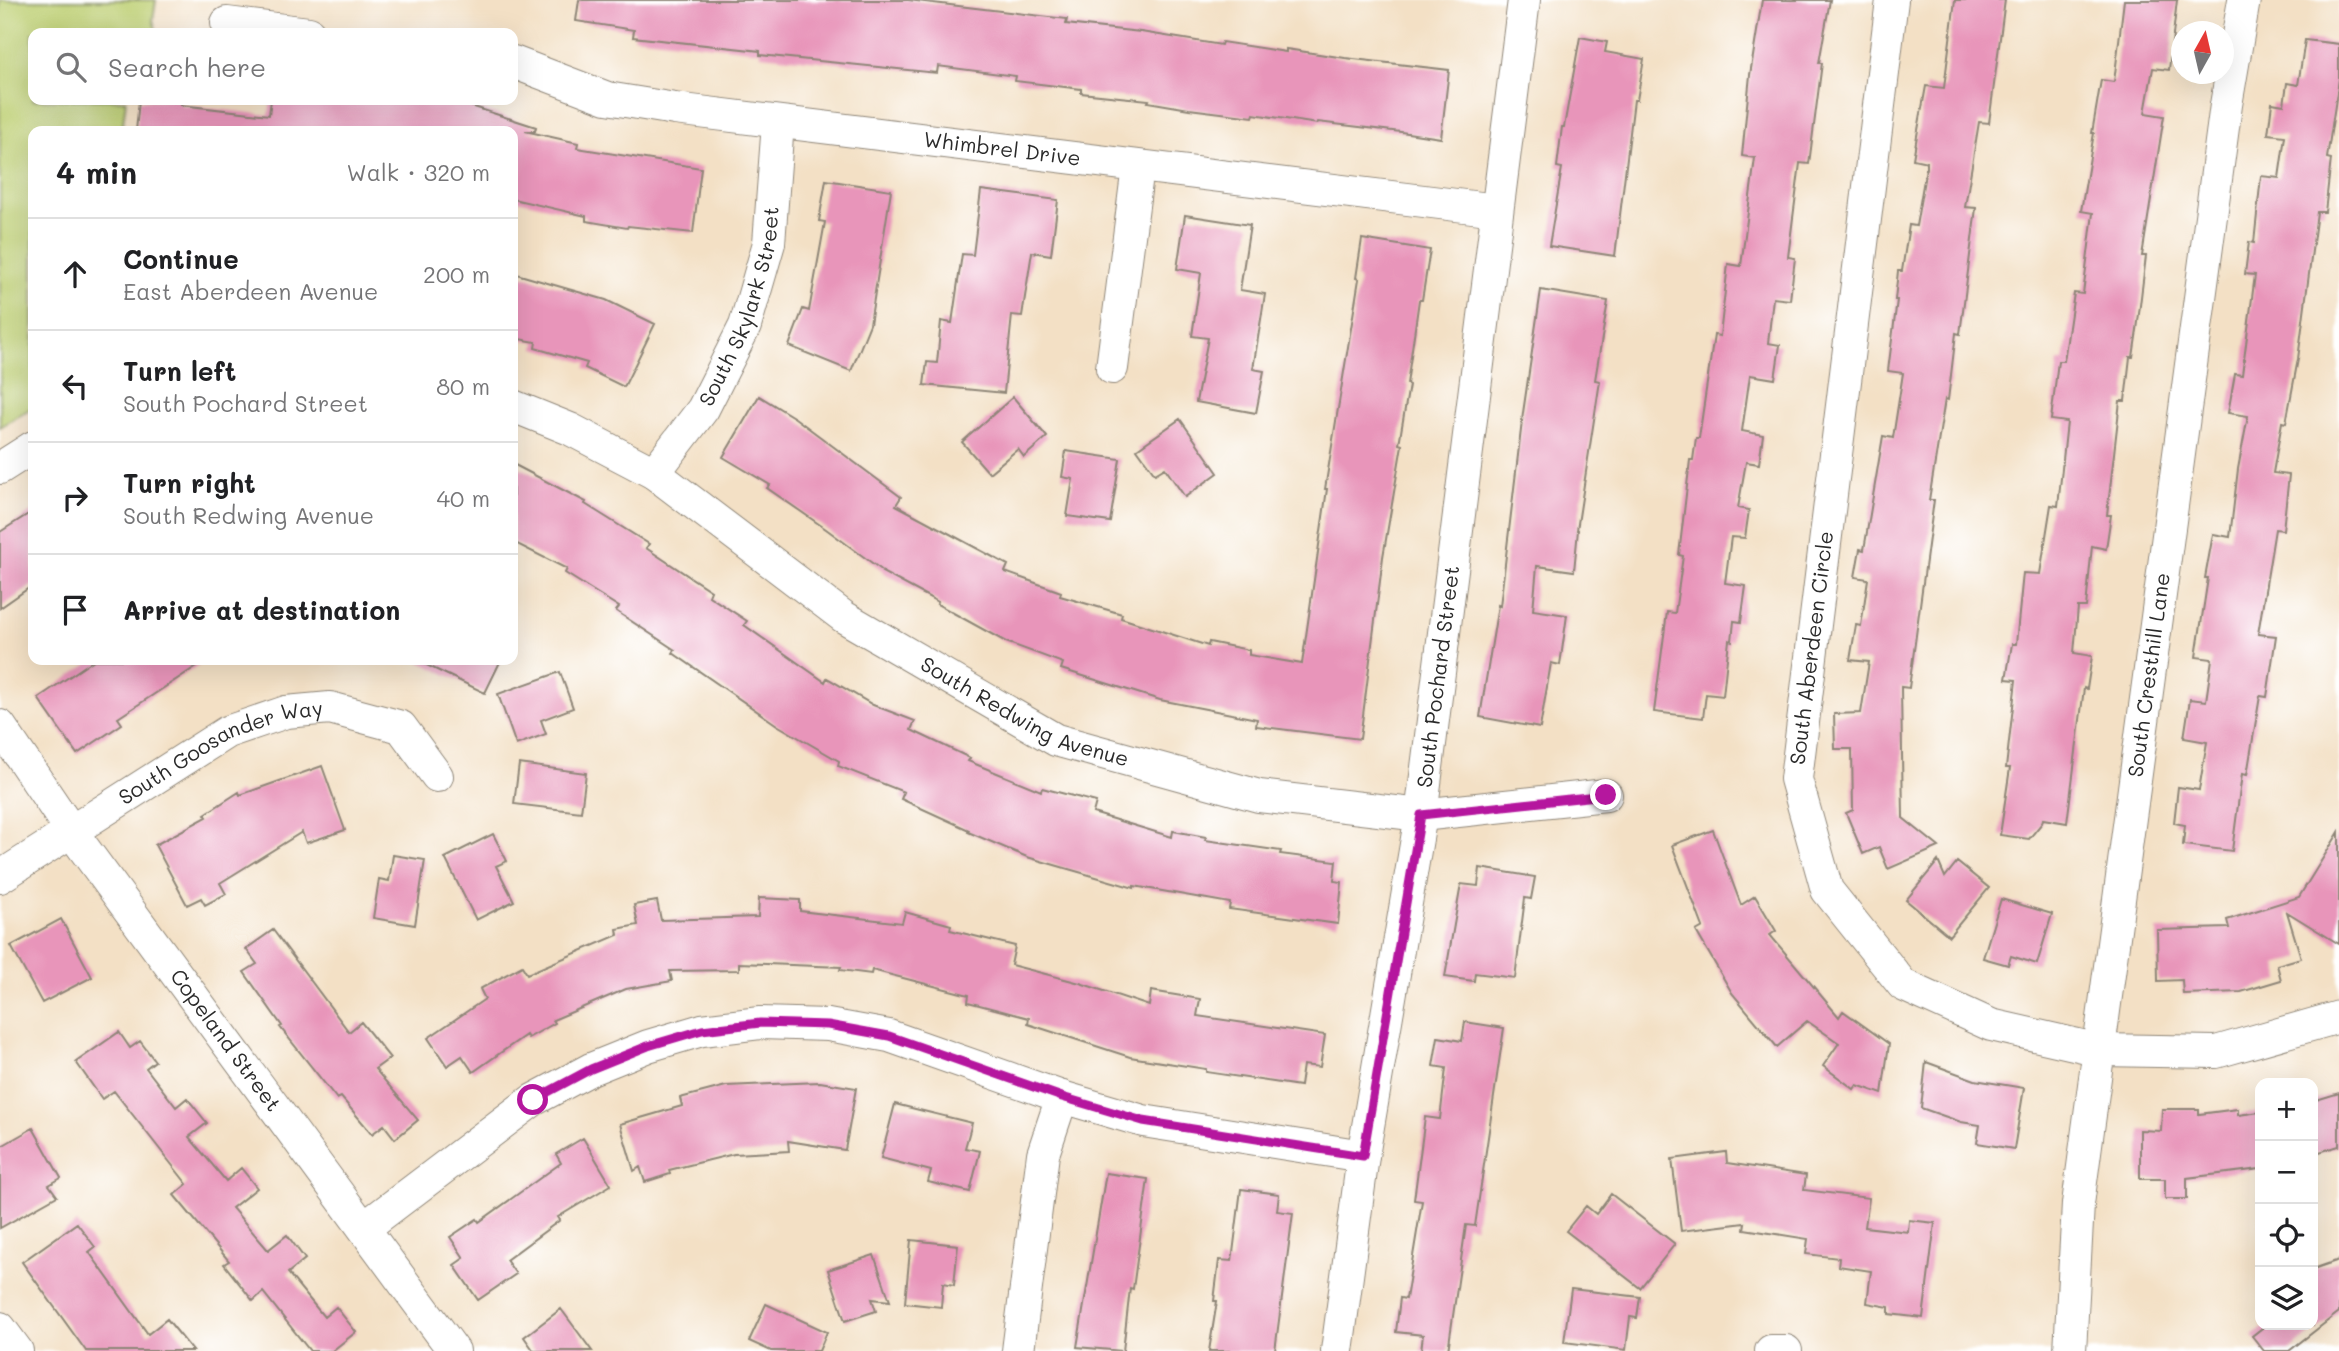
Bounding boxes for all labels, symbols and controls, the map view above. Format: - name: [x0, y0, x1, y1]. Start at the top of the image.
- north arrow: [2171, 21, 2234, 84]
- search box: [28, 28, 518, 105]
- icon: search: [52, 48, 90, 86]
- text: Search here: [108, 50, 266, 84]
- street label: Whimbrel Drive: [922, 125, 1082, 171]
- text: 4 min: [56, 152, 137, 192]
- text: Walk · 320 m: [347, 157, 490, 187]
- street label: South Skylark Street: [692, 205, 784, 410]
- text: Continue: [123, 242, 239, 276]
- icon: ahead: [56, 255, 94, 293]
- text: 200 m: [423, 259, 490, 289]
- text: East Aberdeen Avenue: [123, 276, 378, 306]
- text: Turn left: [123, 354, 236, 388]
- icon: left: [56, 367, 94, 405]
- text: 80 m: [436, 371, 490, 401]
- text: South Pochard Street: [123, 388, 368, 418]
- text: Turn right: [123, 466, 256, 500]
- icon: right: [56, 479, 94, 517]
- text: 40 m: [437, 483, 490, 513]
- text: South Redwing Avenue: [123, 500, 374, 530]
- street label: South Aberdeen Circle: [1783, 529, 1838, 766]
- street label: South Pochard Street: [1410, 564, 1464, 789]
- street label: South Cresthill Lane: [2121, 571, 2175, 779]
- icon: arrive: [56, 591, 94, 629]
- text: Arrive at destination: [123, 593, 400, 627]
- street label: South Redwing Avenue: [916, 649, 1132, 771]
- street label: South Goosander Way: [113, 694, 324, 810]
- route end: [1590, 779, 1621, 810]
- street label: Copeland Street: [165, 963, 288, 1116]
- map controls: [2255, 1078, 2318, 1330]
- button: +: [2255, 1078, 2318, 1141]
- route start: [517, 1084, 548, 1115]
- button: −: [2255, 1141, 2318, 1204]
- button: locate: [2255, 1204, 2318, 1267]
- button: layers: [2255, 1267, 2318, 1330]

